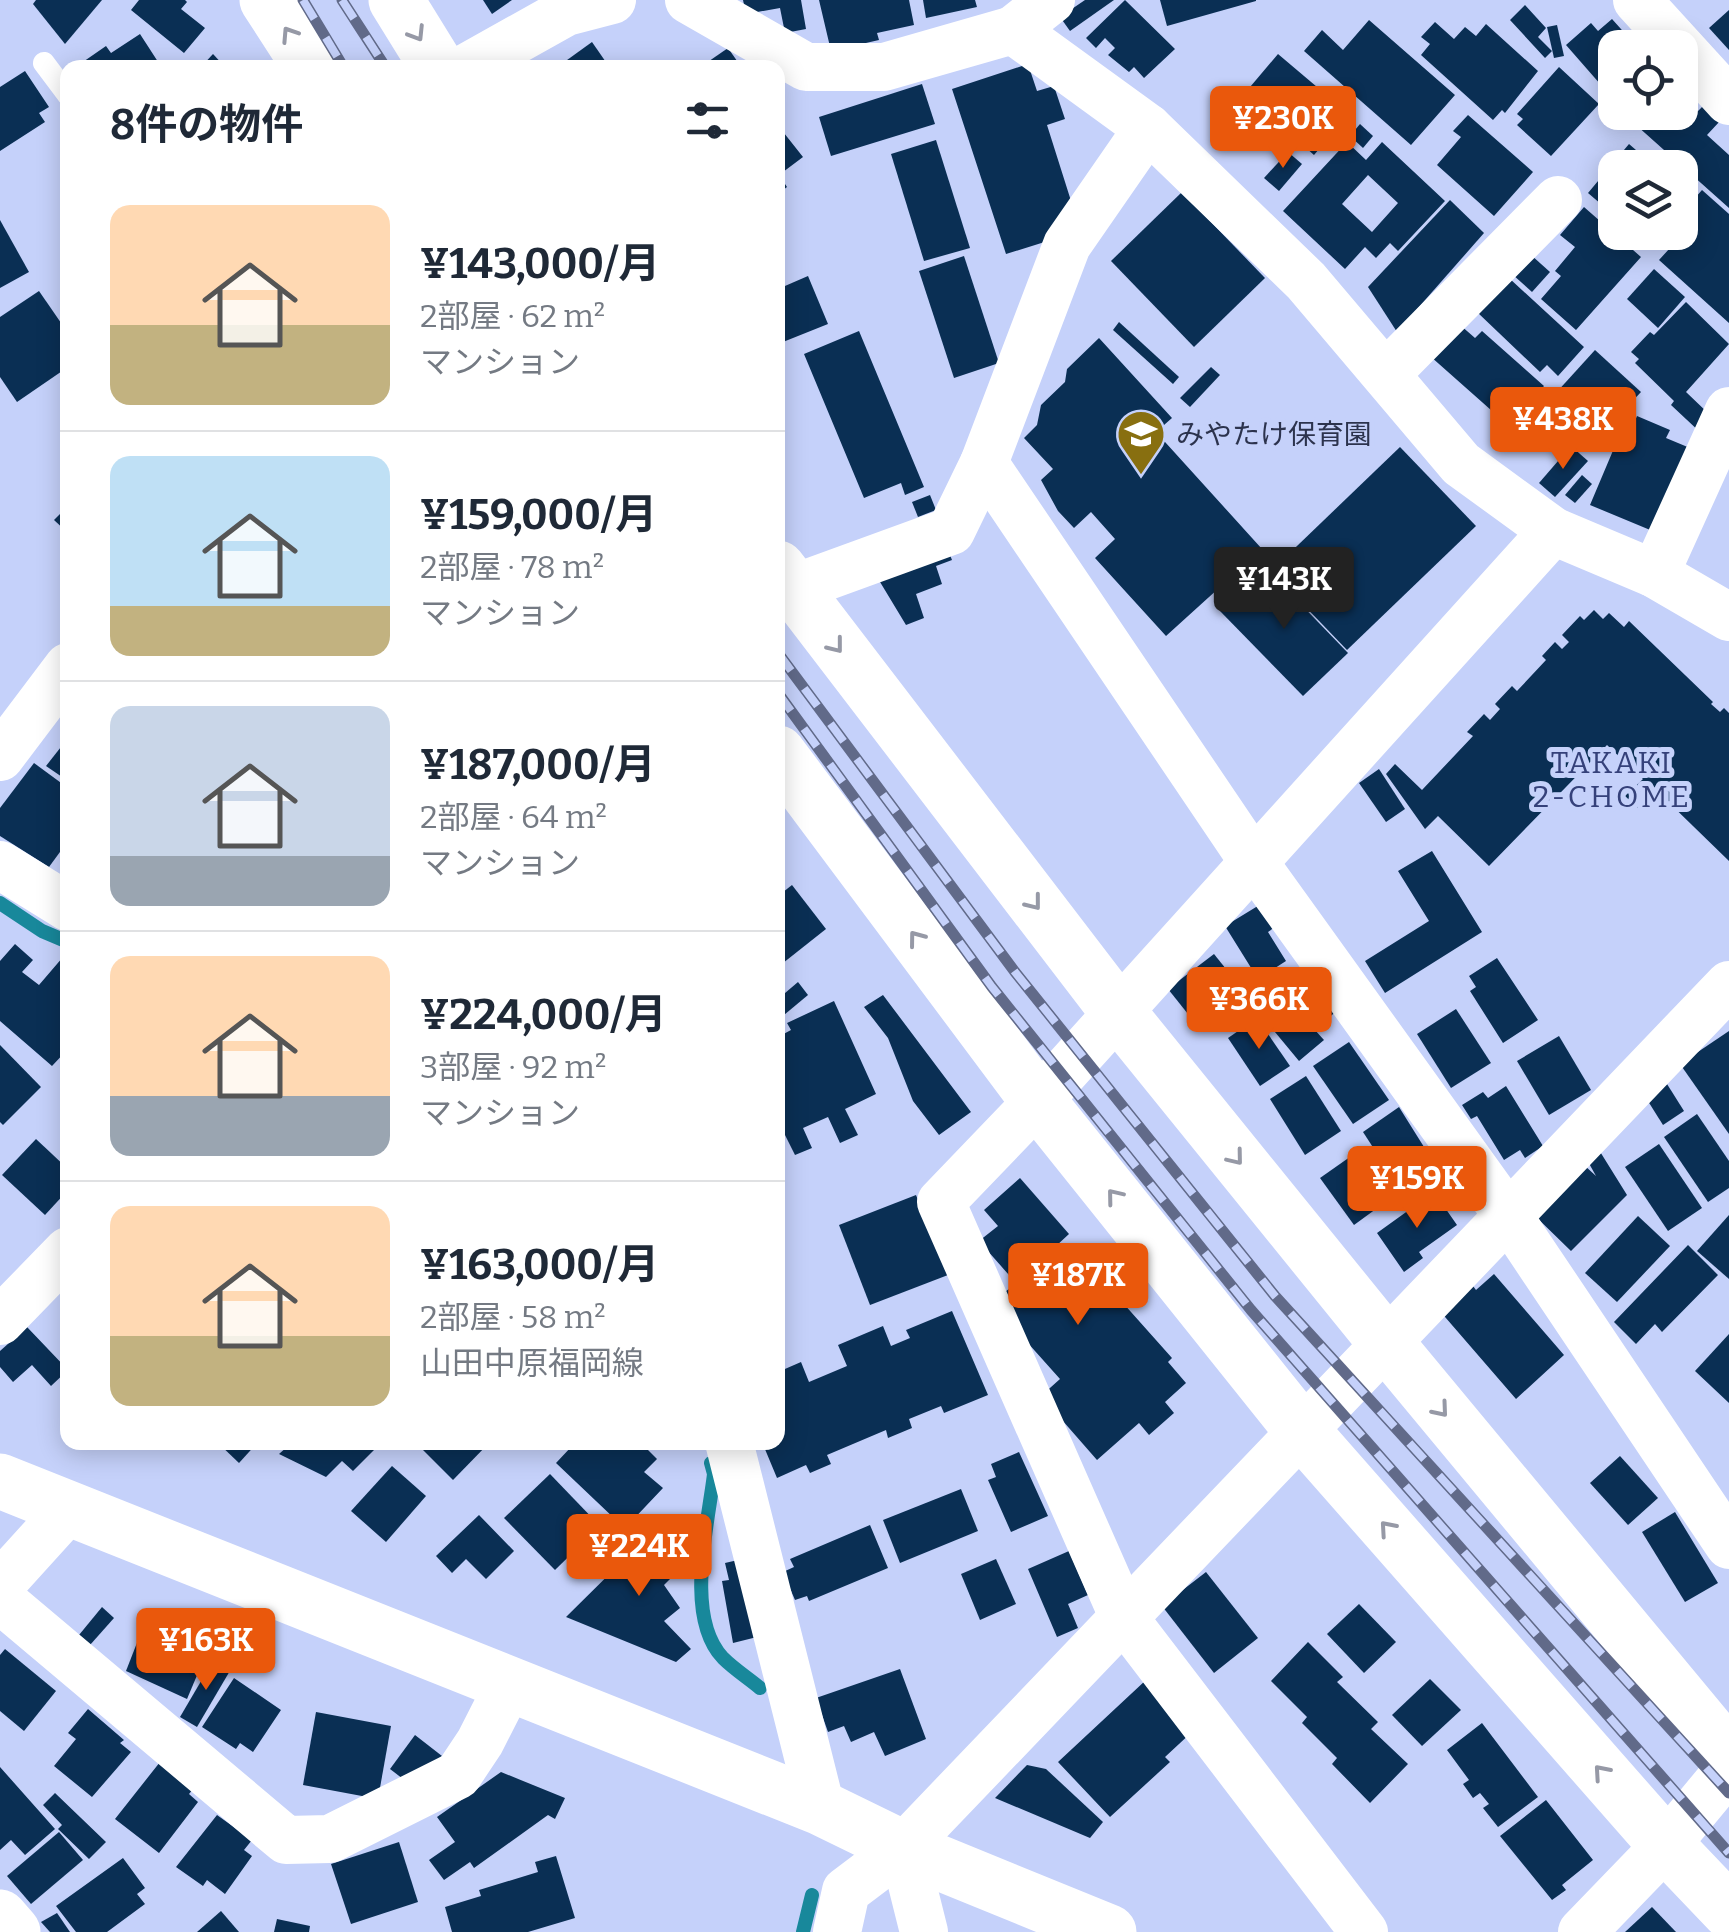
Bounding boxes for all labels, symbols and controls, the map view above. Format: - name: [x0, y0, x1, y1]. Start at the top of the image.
- one-way arrow: [405, 23, 424, 41]
- one-way arrow: [283, 26, 301, 45]
- map controls: [1598, 30, 1698, 250]
- button: locate: [1598, 30, 1698, 130]
- pin: ¥230K: [1213, 86, 1353, 171]
- icon: filters: [680, 93, 735, 148]
- text: ¥230K: [1232, 99, 1334, 137]
- text: 8件の物件: [110, 100, 303, 150]
- button: layers: [1598, 150, 1698, 250]
- text: ¥143,000/月: [420, 239, 660, 289]
- icon: home: [190, 245, 310, 365]
- text: 2部屋 · 62 m²: [420, 297, 605, 335]
- text: マンション: [420, 343, 580, 381]
- pin: ¥438K: [1493, 387, 1633, 472]
- text: ¥438K: [1512, 400, 1614, 438]
- school or university icon: みやたけ保育園: [1115, 408, 1167, 476]
- place label: みやたけ保育園: [1176, 418, 1372, 451]
- text: ¥159,000/月: [420, 490, 657, 540]
- icon: home: [190, 496, 310, 616]
- pin: ¥143K: [1214, 547, 1354, 632]
- text: 2部屋 · 78 m²: [420, 548, 604, 586]
- text: ¥143K: [1236, 560, 1332, 598]
- text: マンション: [420, 594, 580, 632]
- one-way arrow: [824, 635, 841, 653]
- text: ¥187,000/月: [420, 740, 656, 790]
- district label: TAKAKI 2-CHOME: [1533, 745, 1691, 815]
- icon: home: [190, 746, 310, 866]
- text: 2部屋 · 64 m²: [420, 798, 607, 836]
- text: マンション: [420, 844, 580, 882]
- one-way arrow: [1023, 892, 1040, 910]
- one-way arrow: [910, 931, 927, 949]
- pin: ¥366K: [1189, 967, 1329, 1052]
- text: ¥366K: [1209, 980, 1309, 1018]
- text: ¥224,000/月: [420, 990, 667, 1040]
- icon: home: [190, 996, 310, 1116]
- text: 3部屋 · 92 m²: [420, 1048, 606, 1086]
- text: マンション: [420, 1094, 580, 1132]
- pin: ¥159K: [1347, 1146, 1487, 1231]
- one-way arrow: [1224, 1147, 1242, 1165]
- text: ¥159K: [1369, 1159, 1465, 1197]
- one-way arrow: [1108, 1189, 1126, 1207]
- text: ¥163,000/月: [420, 1240, 659, 1290]
- pin: ¥187K: [1008, 1243, 1148, 1328]
- icon: home: [190, 1246, 310, 1366]
- text: ¥187K: [1030, 1256, 1126, 1294]
- text: 2部屋 · 58 m²: [420, 1298, 606, 1336]
- text: 山田中原福岡線: [420, 1344, 644, 1382]
- one-way arrow: [1430, 1398, 1448, 1416]
- pin: ¥224K: [569, 1514, 709, 1599]
- one-way arrow: [1380, 1521, 1398, 1540]
- text: ¥224K: [589, 1527, 689, 1565]
- pin: ¥163K: [136, 1608, 276, 1693]
- text: ¥163K: [158, 1621, 254, 1659]
- one-way arrow: [1595, 1765, 1613, 1784]

